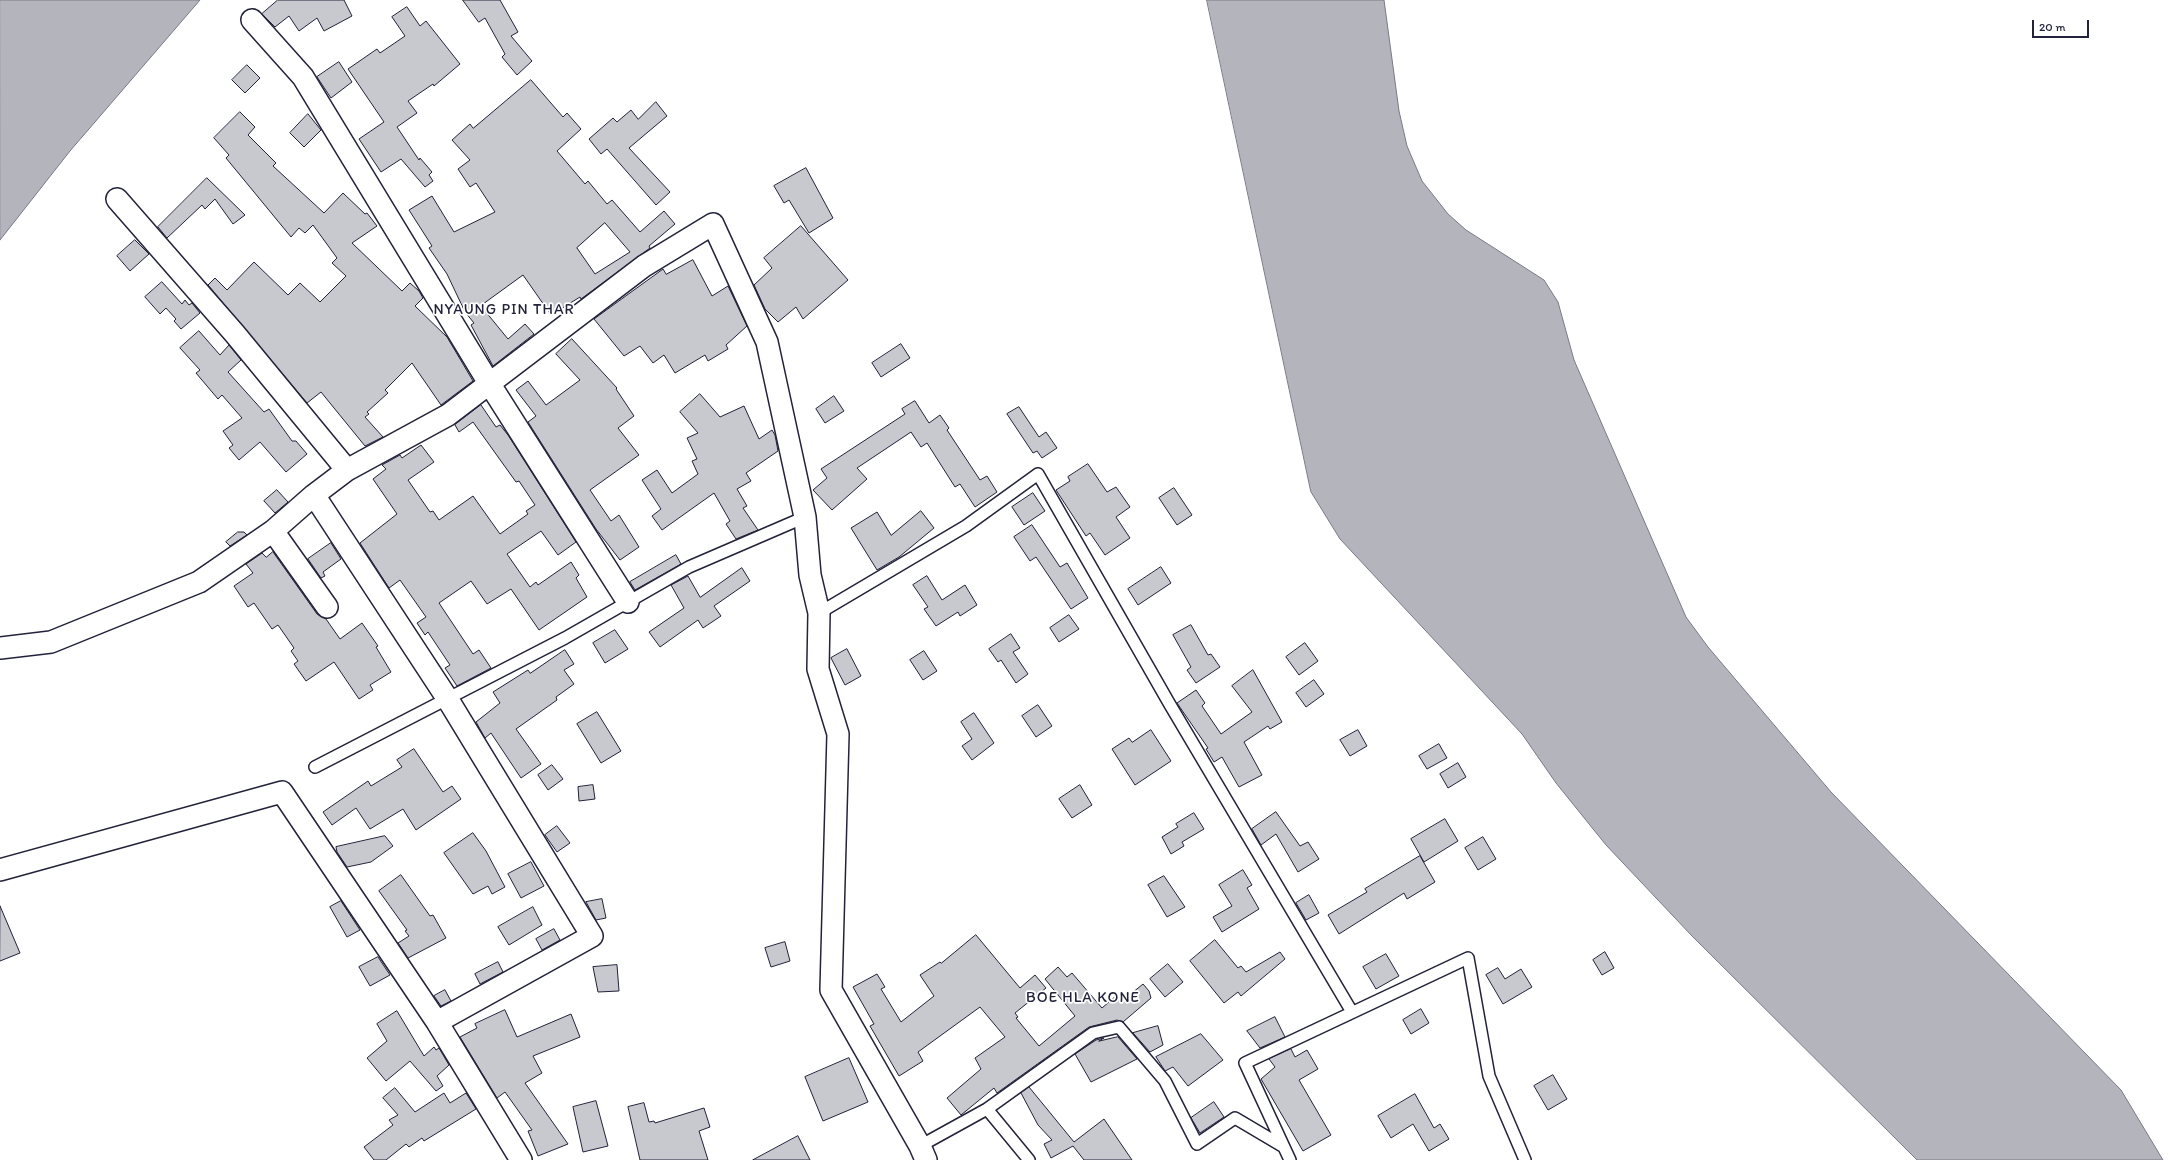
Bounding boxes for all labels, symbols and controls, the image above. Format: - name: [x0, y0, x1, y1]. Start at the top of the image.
- scale bar: [2034, 12, 2091, 38]
- text: 20 m: [2039, 20, 2066, 34]
- district label: NYAUNG PIN THAR: [433, 301, 575, 319]
- district label: BOE HLA KONE: [1026, 989, 1140, 1007]

